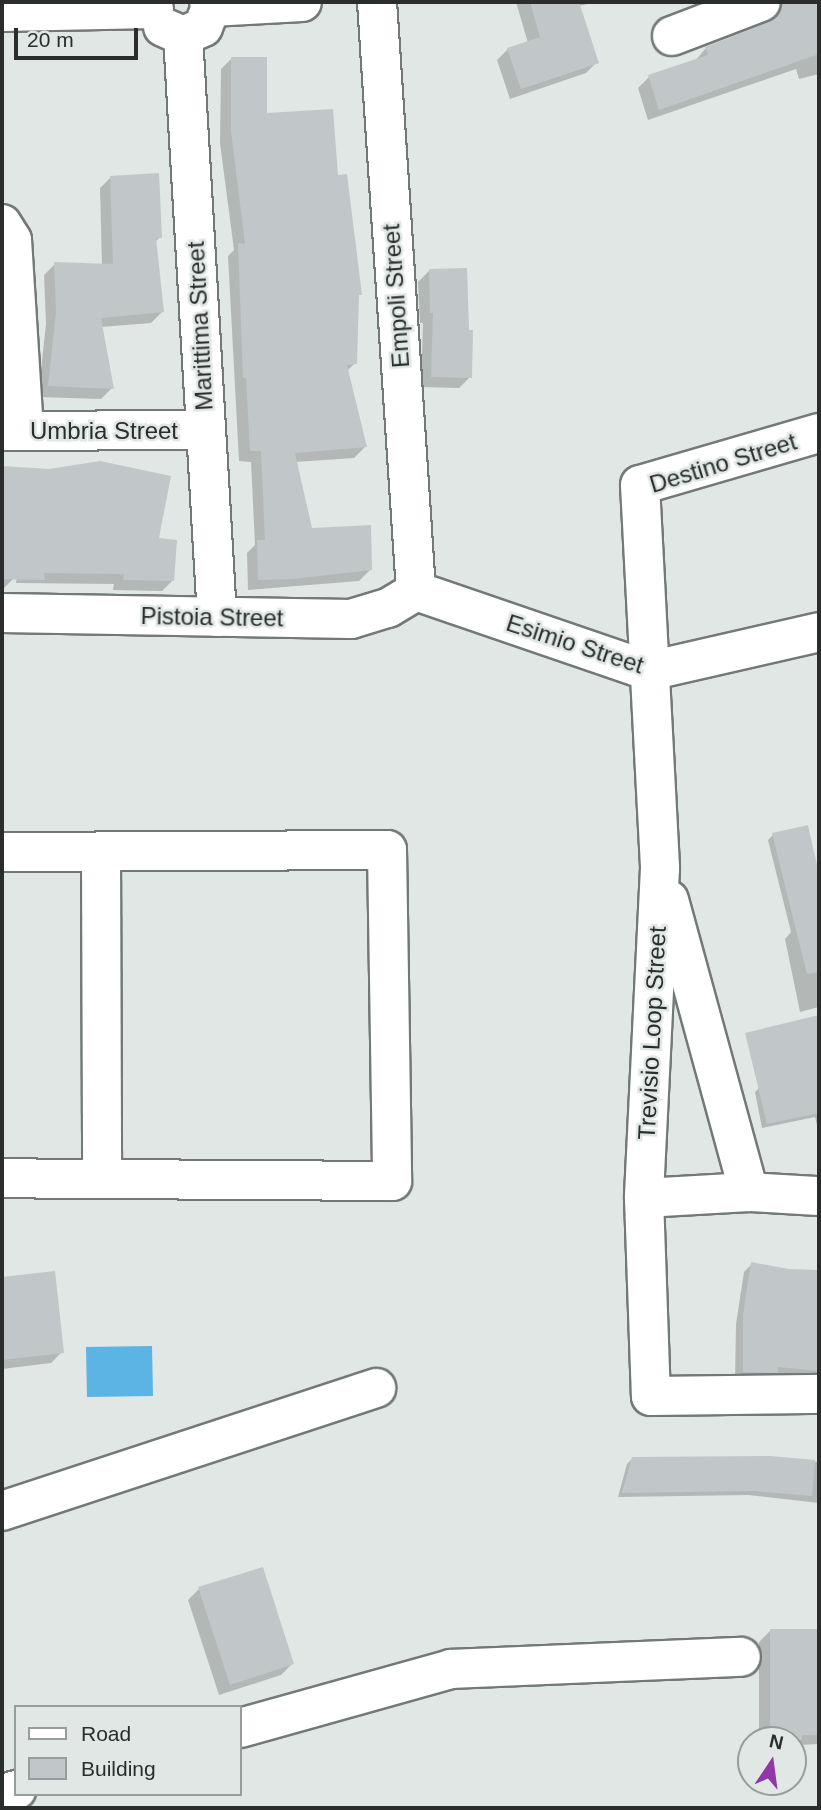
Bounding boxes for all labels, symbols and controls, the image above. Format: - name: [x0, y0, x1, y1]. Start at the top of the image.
- scale bar: [18, 14, 142, 58]
- text: 20 m: [27, 28, 74, 51]
- street label: Empoli Street: [377, 223, 415, 369]
- street label: Marittima Street: [181, 241, 219, 411]
- street label: Umbria Street: [30, 417, 178, 445]
- street label: Destino Street: [646, 427, 800, 499]
- street label: Pistoia Street: [140, 601, 284, 633]
- street label: Esimio Street: [503, 608, 647, 680]
- street label: Trevisio Loop Street: [632, 925, 672, 1141]
- legend: [14, 1705, 242, 1796]
- text: Road: [81, 1722, 131, 1745]
- north arrow: [737, 1726, 807, 1796]
- text: N: [767, 1730, 785, 1754]
- text: Building: [81, 1757, 156, 1780]

